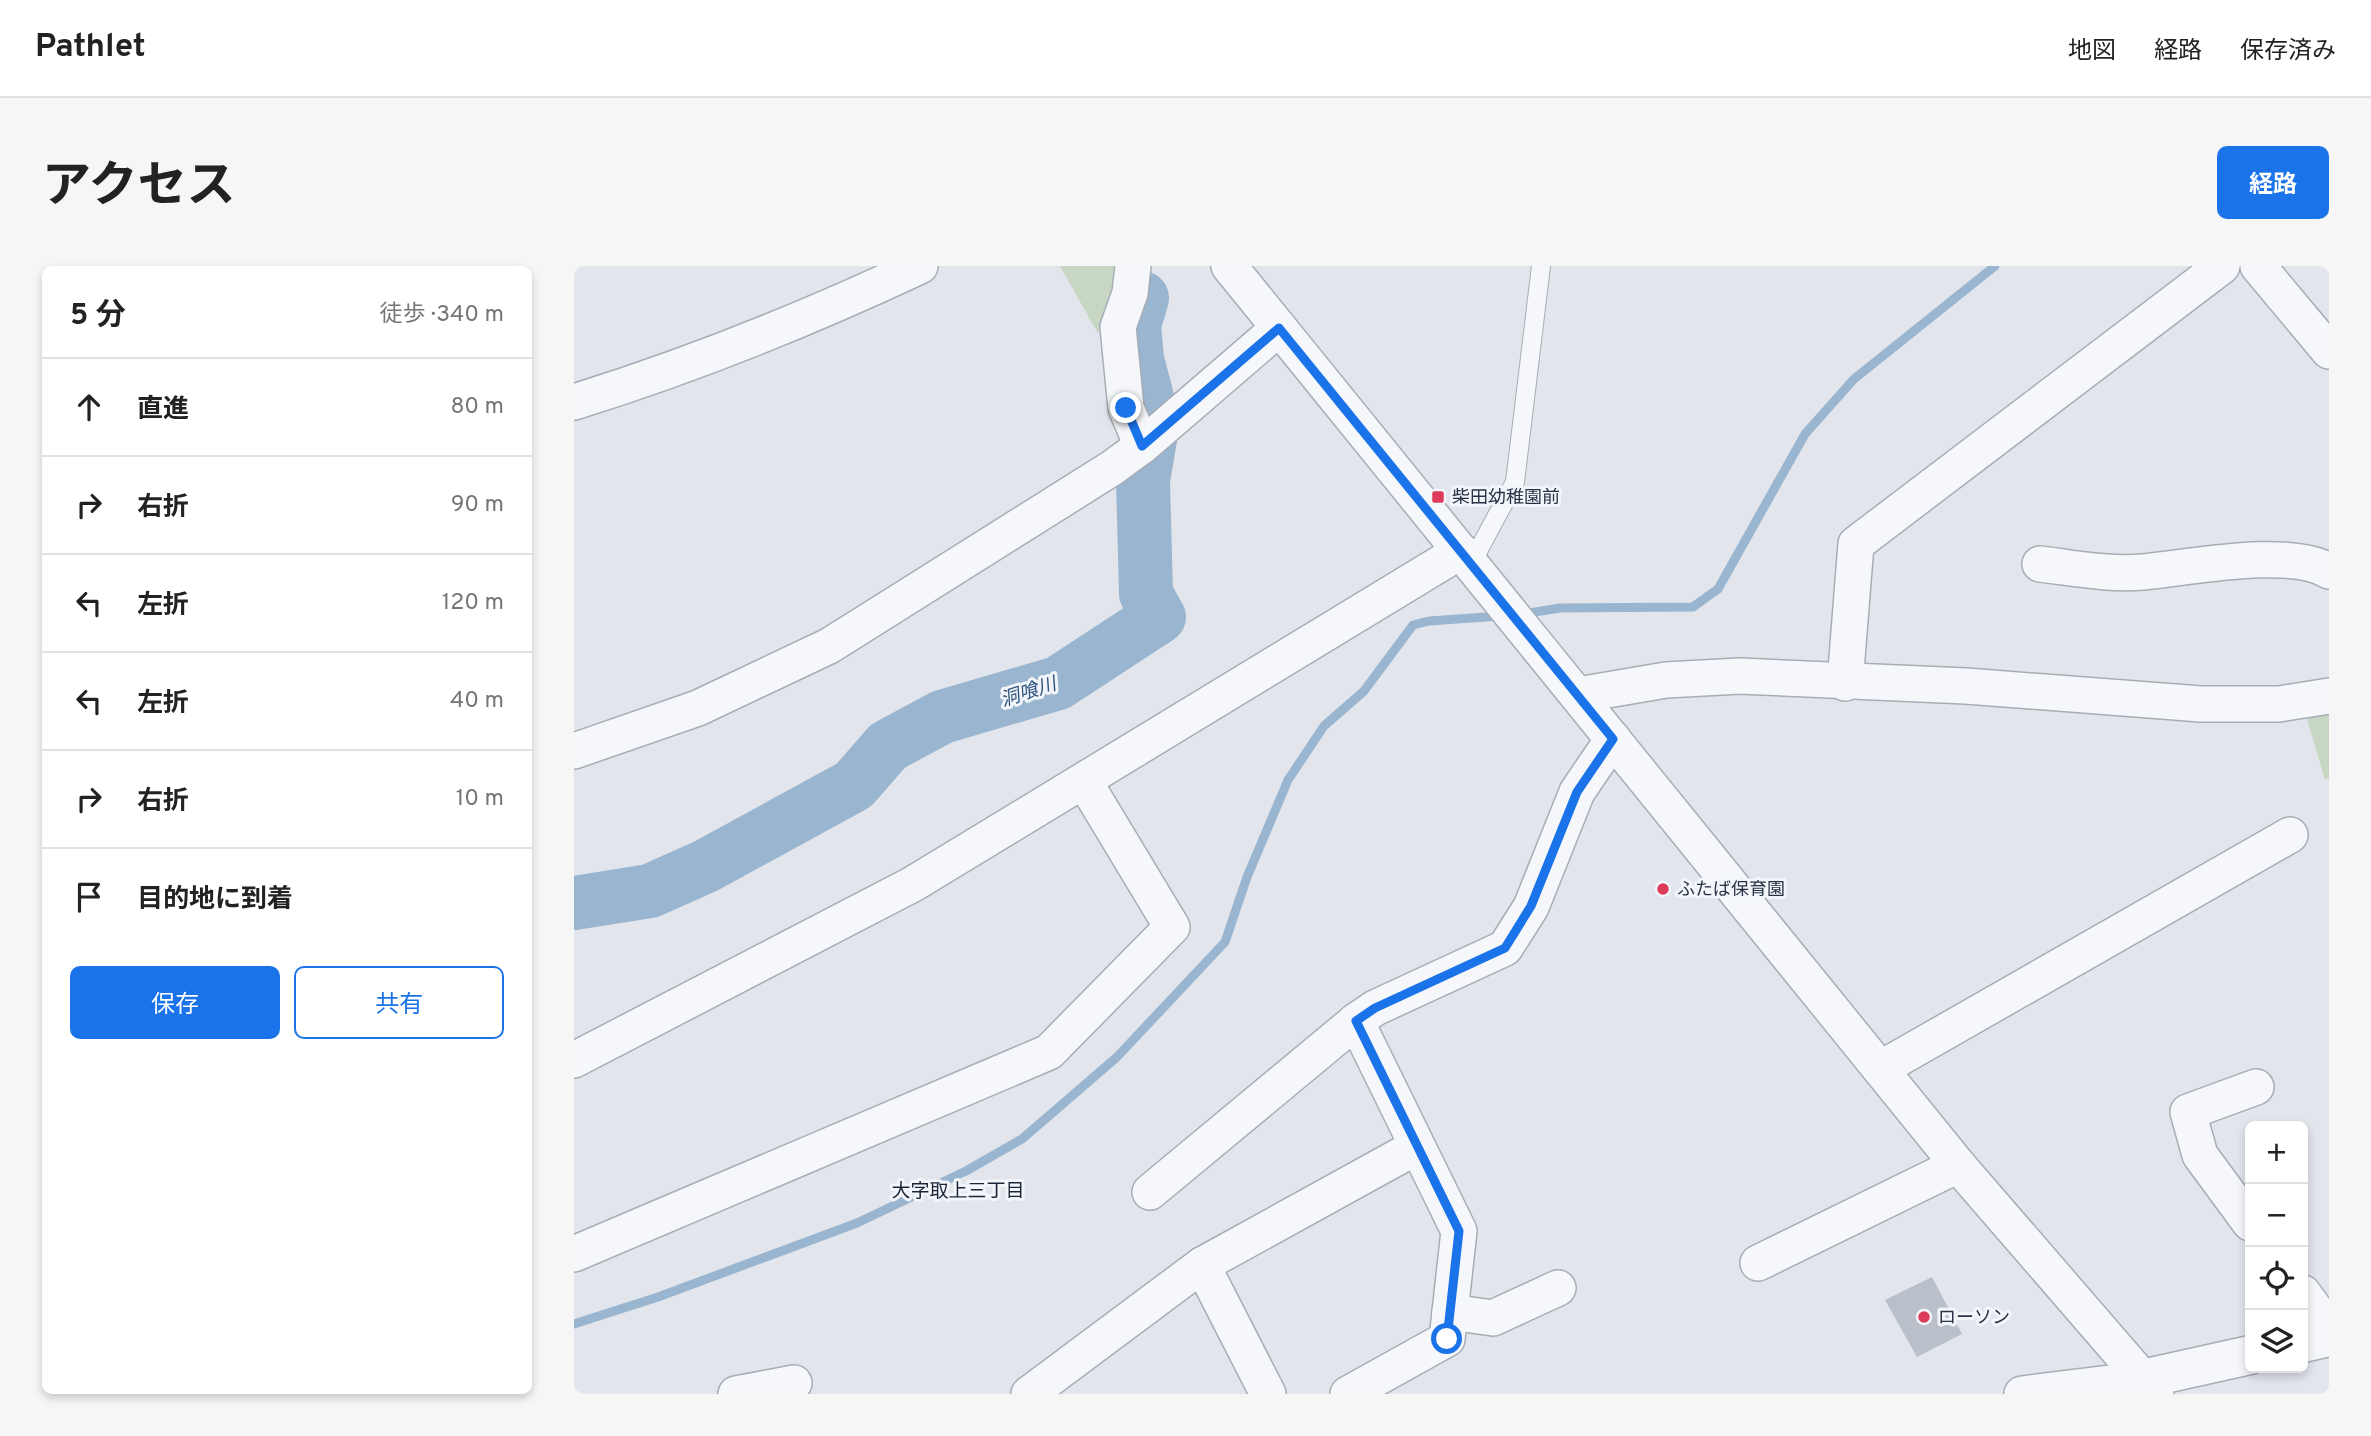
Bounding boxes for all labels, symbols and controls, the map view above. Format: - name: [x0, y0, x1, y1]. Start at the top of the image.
- text: Pathlet: [35, 27, 146, 69]
- text: 地図: [2068, 37, 2116, 67]
- text: 経路: [2154, 37, 2202, 67]
- text: 保存済み: [2240, 37, 2336, 67]
- button: 経路: [2217, 146, 2329, 219]
- text: アクセス: [42, 158, 236, 220]
- text: 5 分: [70, 298, 126, 335]
- text: 徒歩 · 340 m: [379, 301, 504, 330]
- icon: ahead: [70, 388, 108, 426]
- route end: [1110, 392, 1141, 423]
- text: 80 m: [451, 393, 504, 422]
- text: 直進: [137, 394, 189, 427]
- icon: right: [70, 486, 108, 524]
- place label: 柴田幼稚園前: [1452, 487, 1560, 510]
- marker: 柴田幼稚園前: [1430, 489, 1446, 505]
- text: 90 m: [451, 491, 504, 520]
- text: 右折: [137, 492, 189, 525]
- icon: left: [70, 584, 108, 622]
- text: 120 m: [442, 589, 504, 618]
- text: 左折: [137, 590, 189, 623]
- water label: 洞喰川: [998, 672, 1061, 713]
- icon: left: [70, 682, 108, 720]
- text: 40 m: [450, 687, 504, 716]
- text: 左折: [137, 688, 189, 721]
- icon: right: [70, 780, 108, 818]
- text: 10 m: [456, 785, 504, 814]
- text: 右折: [137, 786, 189, 819]
- icon: arrive: [70, 878, 108, 916]
- place label: ふたば保育園: [1677, 879, 1785, 902]
- marker: ふたば保育園: [1655, 881, 1671, 897]
- text: 目的地に到着: [137, 884, 293, 917]
- button: 保存: [70, 966, 280, 1039]
- button: 共有: [294, 966, 504, 1039]
- map controls: [2245, 1121, 2308, 1373]
- button: +: [2245, 1121, 2308, 1184]
- district label: 大字取上三丁目: [891, 1180, 1025, 1204]
- button: −: [2245, 1184, 2308, 1247]
- button: locate: [2245, 1247, 2308, 1310]
- place label: ローソン: [1938, 1307, 2010, 1330]
- marker: ローソン: [1916, 1309, 1932, 1325]
- button: layers: [2245, 1310, 2308, 1373]
- route start: [1431, 1323, 1462, 1354]

